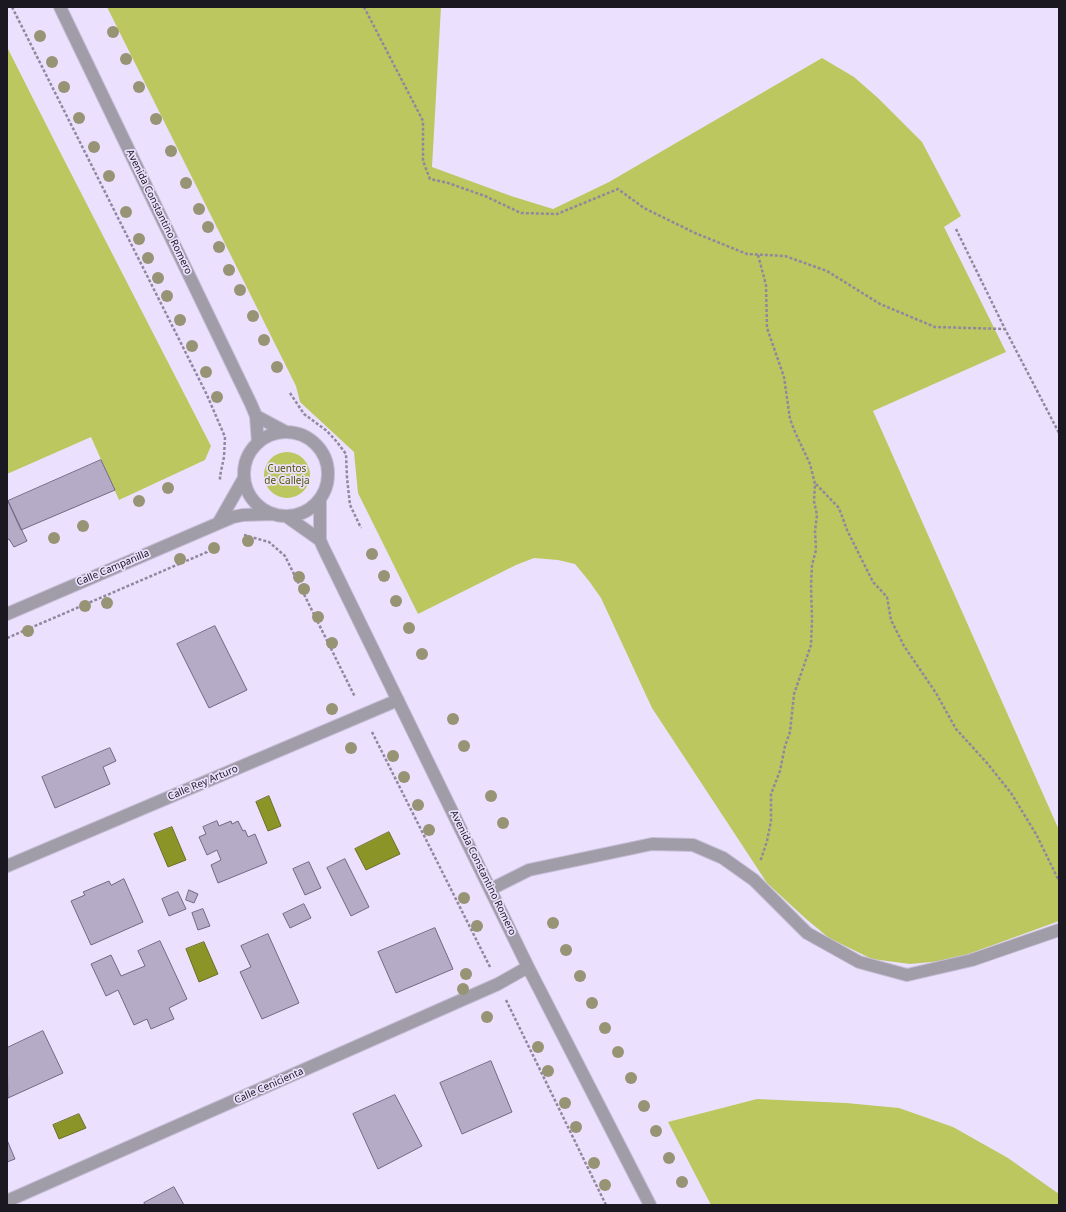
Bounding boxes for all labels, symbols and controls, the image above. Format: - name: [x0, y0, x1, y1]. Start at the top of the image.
- street label: Avenida Constantino Romero: [124, 148, 194, 276]
- park label: Cuentos de Calleja: [264, 463, 310, 486]
- street label: Calle Campanilla: [75, 547, 151, 589]
- street label: Calle Rey Arturo: [166, 763, 240, 803]
- street label: Avenida Constantino Romero: [448, 809, 518, 937]
- street label: Calle Cenicienta: [233, 1065, 305, 1107]

